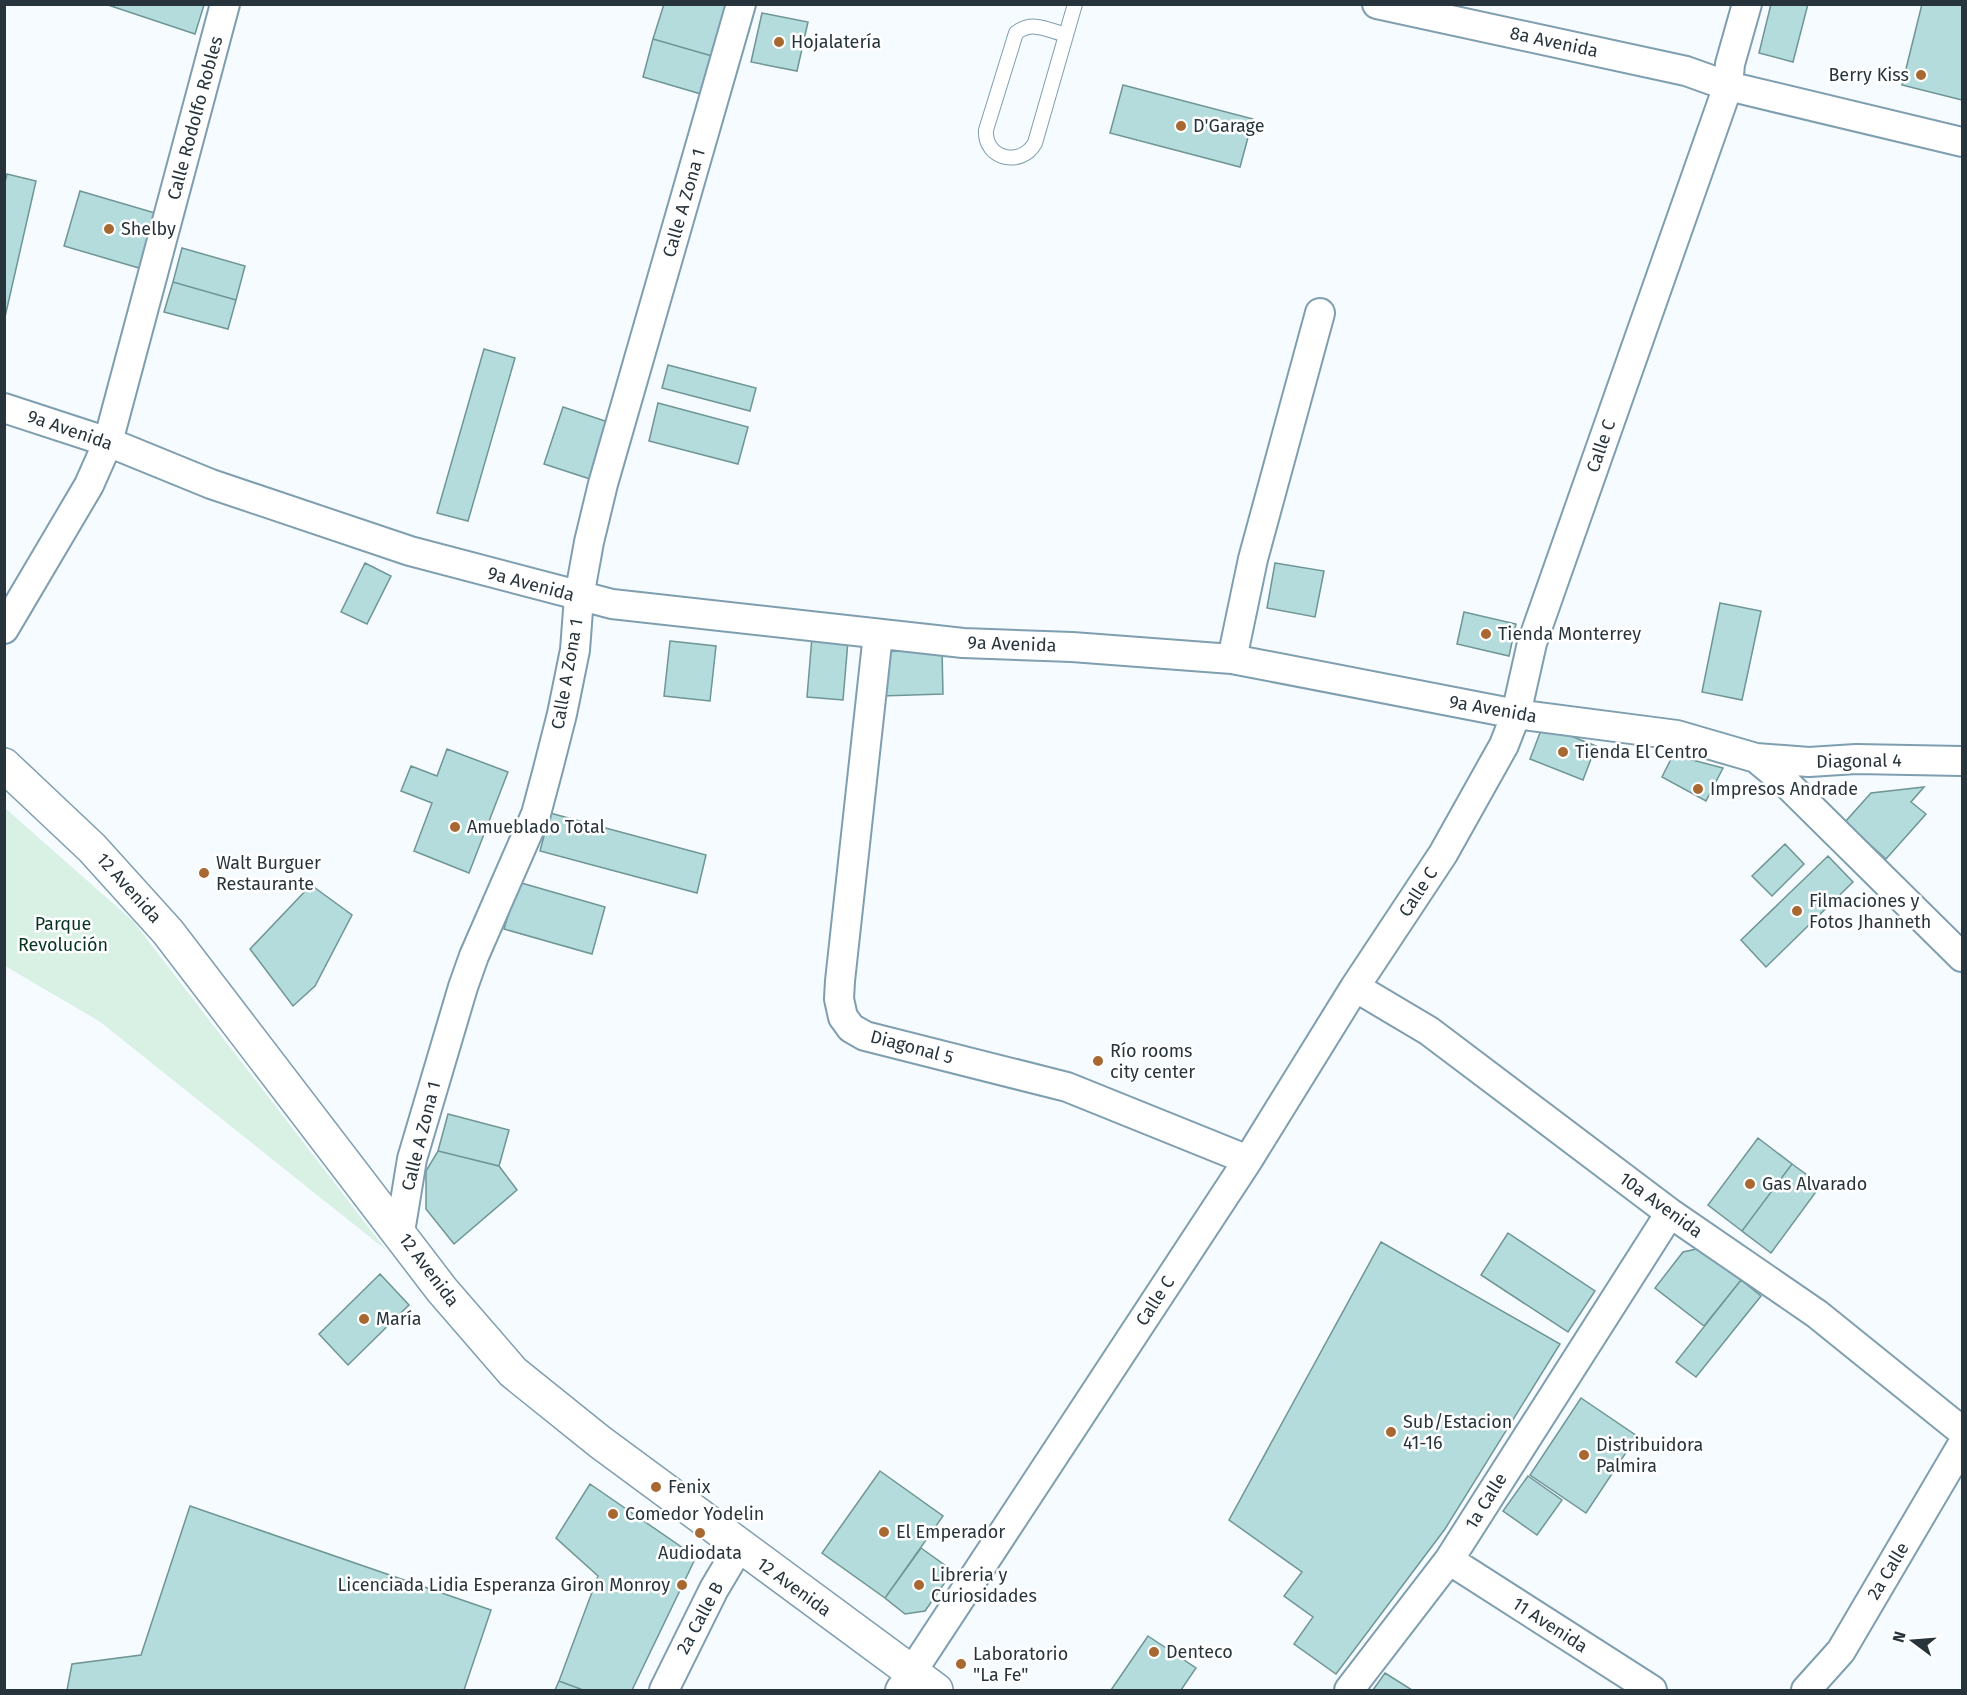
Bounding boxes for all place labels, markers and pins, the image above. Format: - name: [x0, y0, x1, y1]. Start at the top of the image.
- place label: Hojalatería: [791, 31, 881, 53]
- marker: Hojalatería: [772, 35, 786, 49]
- place label: Berry Kiss: [1828, 64, 1909, 86]
- marker: Berry Kiss: [1914, 68, 1928, 82]
- place label: D'Garage: [1193, 115, 1265, 137]
- marker: D'Garage: [1174, 119, 1188, 133]
- place label: Shelby: [121, 218, 176, 240]
- marker: Shelby: [102, 222, 116, 236]
- place label: Tienda Monterrey: [1498, 623, 1641, 645]
- marker: Tienda Monterrey: [1479, 627, 1493, 641]
- place label: Tienda El Centro: [1575, 741, 1708, 763]
- marker: Tienda El Centro: [1556, 745, 1570, 759]
- place label: Impresos Andrade: [1710, 778, 1858, 800]
- marker: Impresos Andrade: [1691, 782, 1705, 796]
- place label: Amueblado Total: [467, 816, 605, 838]
- marker: Amueblado Total: [448, 820, 462, 834]
- place label: Walt Burguer Restaurante: [216, 852, 321, 895]
- marker: Walt Burguer Restaurante: [197, 866, 211, 880]
- place label: Filmaciones y Fotos Jhanneth: [1809, 890, 1931, 933]
- marker: Filmaciones y Fotos Jhanneth: [1790, 904, 1804, 918]
- place label: Río rooms city center: [1110, 1040, 1195, 1083]
- marker: Río rooms city center: [1091, 1054, 1105, 1068]
- place label: Gas Alvarado: [1762, 1173, 1867, 1195]
- marker: Gas Alvarado: [1743, 1177, 1757, 1191]
- place label: María: [376, 1308, 422, 1330]
- marker: María: [357, 1312, 371, 1326]
- place label: Sub/Estacion 41-16: [1403, 1411, 1512, 1454]
- marker: Sub/Estacion 41-16: [1384, 1425, 1398, 1439]
- place label: Distribuidora Palmira: [1596, 1434, 1703, 1477]
- marker: Distribuidora Palmira: [1577, 1448, 1591, 1462]
- place label: Fenix: [668, 1476, 711, 1498]
- marker: Fenix: [649, 1480, 663, 1494]
- place label: Comedor Yodelin: [625, 1503, 764, 1525]
- marker: Comedor Yodelin: [606, 1507, 620, 1521]
- place label: El Emperador: [896, 1521, 1005, 1543]
- marker: El Emperador: [877, 1525, 891, 1539]
- marker: Audiodata: [693, 1526, 707, 1540]
- place label: Audiodata: [658, 1542, 742, 1564]
- place label: Libreria y Curiosidades: [931, 1564, 1037, 1607]
- place label: Licenciada Lidia Esperanza Giron Monroy: [337, 1574, 670, 1596]
- marker: Licenciada Lidia Esperanza Giron Monroy: [675, 1578, 689, 1592]
- marker: Libreria y Curiosidades: [912, 1578, 926, 1592]
- place label: Denteco: [1166, 1641, 1233, 1663]
- place label: Laboratorio "La Fe": [973, 1643, 1068, 1686]
- marker: Denteco: [1147, 1645, 1161, 1659]
- marker: Laboratorio "La Fe": [954, 1657, 968, 1671]

